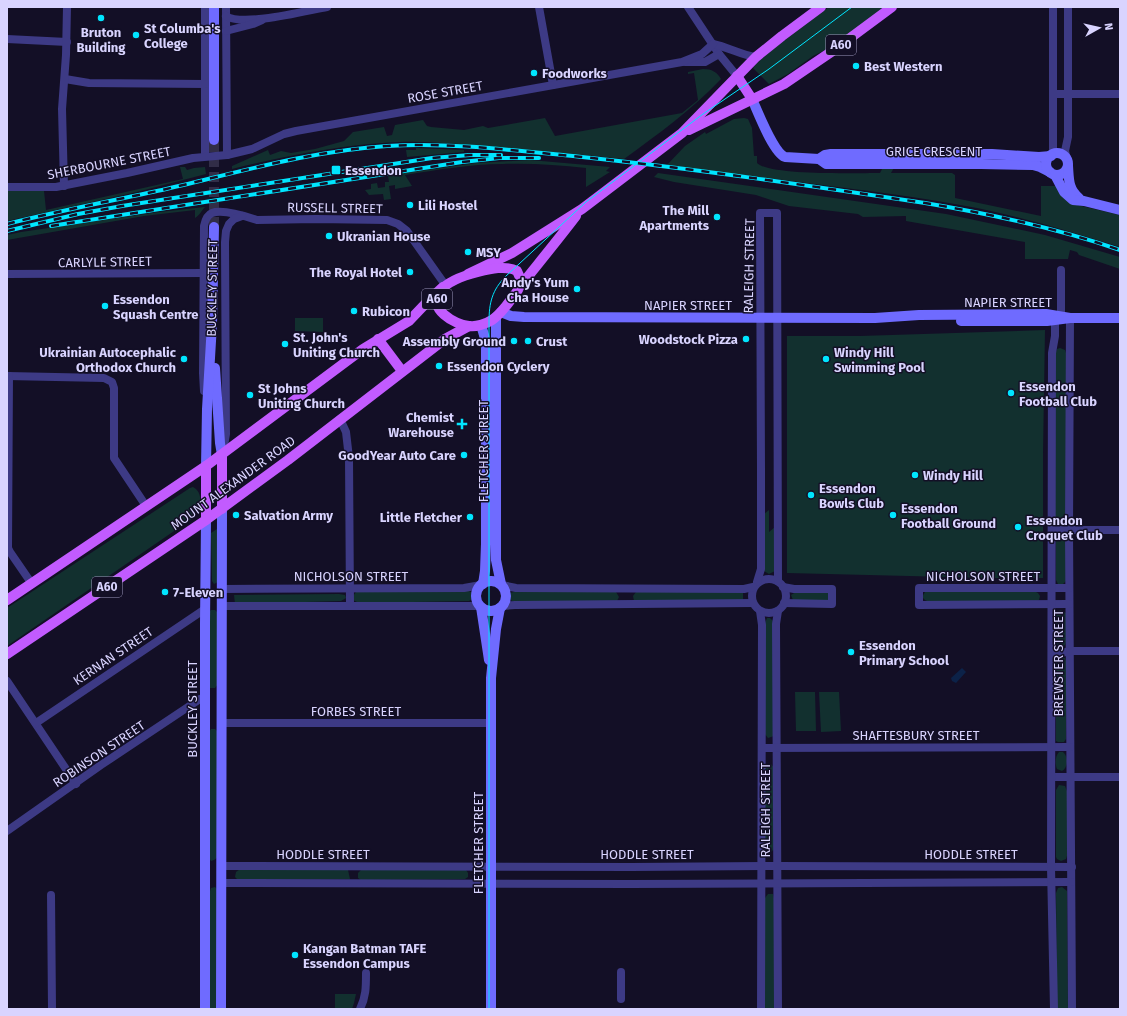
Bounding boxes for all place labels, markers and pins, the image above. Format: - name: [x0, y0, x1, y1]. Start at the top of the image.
- marker: Bruton Building: [96, 13, 106, 23]
- place label: St Columba's College: [144, 21, 221, 51]
- place label: Bruton Building: [76, 25, 126, 55]
- marker: St Columba's College: [131, 30, 141, 40]
- place label: Best Western: [864, 59, 943, 74]
- marker: Best Western: [851, 61, 861, 71]
- place label: Foodworks: [542, 66, 608, 81]
- marker: Foodworks: [529, 68, 539, 78]
- place label: Essendon: [345, 163, 402, 178]
- marker: Essendon: [330, 164, 342, 176]
- place label: Lili Hostel: [418, 198, 477, 213]
- marker: Lili Hostel: [405, 200, 415, 210]
- place label: The Mill Apartments: [638, 203, 710, 233]
- marker: The Mill Apartments: [712, 212, 722, 222]
- place label: Ukranian House: [337, 229, 431, 244]
- marker: Ukranian House: [324, 231, 334, 241]
- place label: MSY: [476, 245, 501, 260]
- marker: MSY: [463, 247, 473, 257]
- place label: The Royal Hotel: [309, 265, 402, 280]
- marker: The Royal Hotel: [405, 267, 415, 277]
- place label: Andy's Yum Cha House: [501, 275, 569, 305]
- marker: Andy's Yum Cha House: [572, 284, 582, 294]
- place label: Essendon Squash Centre: [113, 292, 198, 322]
- marker: Essendon Squash Centre: [100, 301, 110, 311]
- place label: Rubicon: [362, 304, 410, 319]
- marker: Rubicon: [349, 306, 359, 316]
- place label: St. John's Uniting Church: [293, 330, 380, 360]
- place label: Woodstock Pizza: [639, 332, 738, 347]
- place label: Assembly Ground: [402, 334, 506, 349]
- place label: Crust: [536, 334, 568, 349]
- marker: Woodstock Pizza: [741, 334, 751, 344]
- marker: Assembly Ground: [509, 336, 519, 346]
- marker: Crust: [523, 336, 533, 346]
- marker: St. John's Uniting Church: [280, 339, 290, 349]
- place label: Ukrainian Autocephalic Orthodox Church: [39, 345, 177, 375]
- place label: Windy Hill Swimming Pool: [834, 345, 925, 375]
- marker: Ukrainian Autocephalic Orthodox Church: [179, 354, 189, 364]
- marker: Windy Hill Swimming Pool: [821, 354, 831, 364]
- place label: Essendon Cyclery: [447, 359, 550, 374]
- marker: Essendon Cyclery: [434, 361, 444, 371]
- place label: Essendon Football Club: [1019, 379, 1097, 409]
- place label: St Johns Uniting Church: [258, 381, 345, 411]
- marker: Essendon Football Club: [1006, 388, 1016, 398]
- marker: St Johns Uniting Church: [245, 390, 255, 400]
- place label: Chemist Warehouse: [388, 410, 455, 440]
- marker: Chemist Warehouse: [457, 419, 467, 429]
- place label: GoodYear Auto Care: [338, 448, 456, 463]
- marker: GoodYear Auto Care: [459, 450, 469, 460]
- place label: Windy Hill: [923, 468, 983, 483]
- marker: Windy Hill: [910, 470, 920, 480]
- place label: Essendon Bowls Club: [819, 481, 884, 511]
- marker: Essendon Bowls Club: [806, 490, 816, 500]
- place label: Essendon Football Ground: [901, 501, 996, 531]
- place label: Salvation Army: [244, 508, 333, 523]
- marker: Salvation Army: [231, 510, 241, 520]
- place label: Little Fletcher: [380, 510, 463, 525]
- marker: Essendon Football Ground: [888, 510, 898, 520]
- marker: Little Fletcher: [465, 512, 475, 522]
- place label: Essendon Croquet Club: [1026, 513, 1103, 543]
- marker: Essendon Croquet Club: [1013, 522, 1023, 532]
- place label: 7-Eleven: [173, 585, 223, 600]
- marker: 7-Eleven: [160, 587, 170, 597]
- place label: Essendon Primary School: [859, 638, 949, 668]
- marker: Essendon Primary School: [846, 647, 856, 657]
- place label: Kangan Batman TAFE Essendon Campus: [303, 941, 427, 971]
- marker: Kangan Batman TAFE Essendon Campus: [290, 950, 300, 960]

